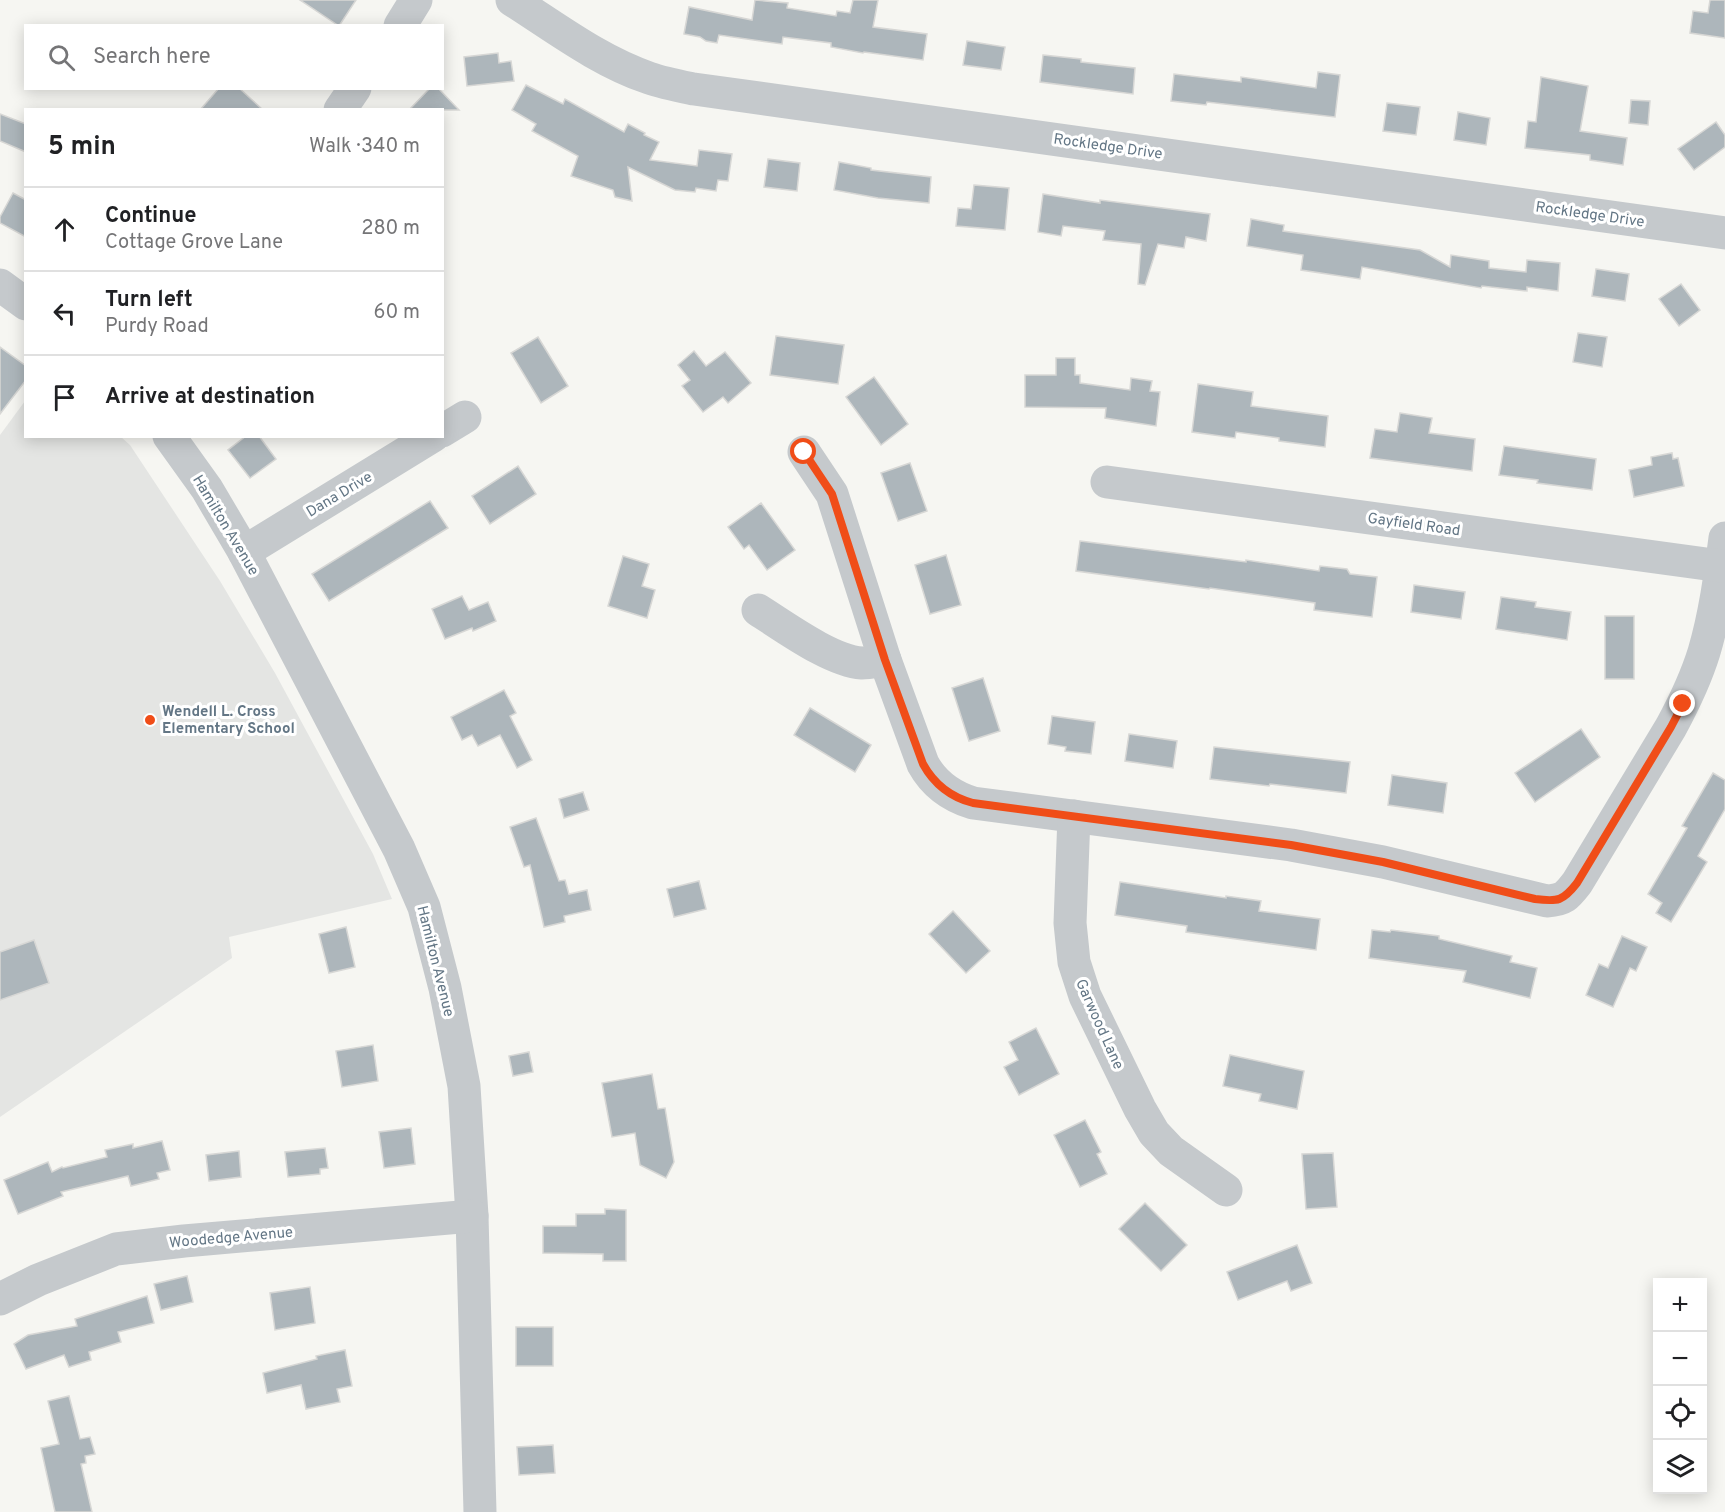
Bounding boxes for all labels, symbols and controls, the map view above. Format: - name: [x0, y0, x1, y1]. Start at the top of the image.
- search box: [24, 24, 444, 90]
- icon: search: [45, 41, 78, 74]
- text: Search here: [93, 44, 211, 71]
- street label: Rockledge Drive: [1052, 130, 1164, 165]
- text: 5 min: [48, 131, 116, 164]
- text: Walk · 340 m: [309, 134, 420, 160]
- street label: Rockledge Drive: [1534, 198, 1646, 233]
- text: Continue: [105, 203, 196, 230]
- icon: ahead: [48, 213, 81, 246]
- text: 280 m: [361, 216, 420, 242]
- text: Cottage Grove Lane: [105, 230, 283, 256]
- text: Turn left: [105, 287, 193, 314]
- icon: left: [48, 297, 81, 330]
- text: 60 m: [374, 300, 420, 326]
- text: Purdy Road: [105, 314, 209, 340]
- icon: arrive: [48, 381, 81, 414]
- text: Arrive at destination: [105, 384, 315, 411]
- route start: [790, 438, 816, 464]
- street label: Dana Drive: [303, 468, 376, 522]
- street label: Hamilton Avenue: [187, 472, 262, 579]
- street label: Gayfield Road: [1366, 510, 1461, 541]
- route end: [1669, 690, 1695, 716]
- place label: Wendell L. Cross Elementary School: [162, 703, 295, 739]
- marker: Wendell L. Cross Elementary School: [143, 713, 157, 727]
- street label: Hamilton Avenue: [412, 904, 458, 1019]
- street label: Garwood Lane: [1070, 976, 1127, 1073]
- street label: Woodedge Avenue: [168, 1224, 294, 1253]
- map controls: [1653, 1278, 1707, 1494]
- button: +: [1653, 1278, 1707, 1332]
- button: −: [1653, 1332, 1707, 1386]
- button: locate: [1653, 1386, 1707, 1440]
- button: layers: [1653, 1440, 1707, 1494]

